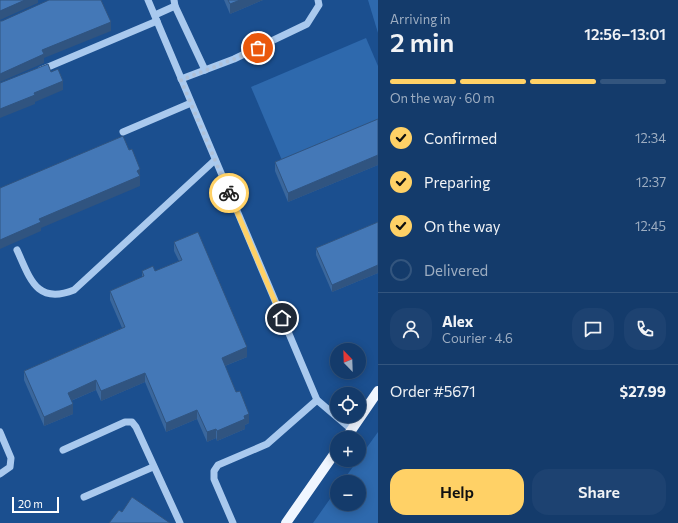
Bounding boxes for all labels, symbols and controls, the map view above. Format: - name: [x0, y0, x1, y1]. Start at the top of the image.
- text: Arriving in: [390, 11, 450, 27]
- text: 12:56–13:01: [584, 25, 666, 43]
- text: 2 min: [390, 26, 454, 57]
- pin: [241, 31, 275, 65]
- icon: bag: [247, 37, 269, 59]
- text: On the way · 60 m: [390, 90, 495, 106]
- icon: check: [390, 127, 412, 149]
- text: Confirmed: [424, 129, 497, 147]
- text: 12:34: [635, 130, 666, 146]
- icon: check: [390, 171, 412, 193]
- courier: [209, 173, 249, 213]
- text: Preparing: [424, 173, 490, 191]
- text: 12:37: [636, 174, 666, 190]
- icon: bike: [218, 182, 240, 204]
- icon: check: [390, 215, 412, 237]
- text: On the way: [424, 217, 501, 235]
- text: 12:45: [635, 218, 666, 234]
- text: Delivered: [424, 261, 488, 279]
- pin: [265, 301, 299, 335]
- icon: home: [271, 307, 293, 329]
- button: person: [390, 308, 432, 350]
- button: chat: [572, 308, 614, 350]
- button: phone: [624, 308, 666, 350]
- text: Alex: [442, 312, 473, 330]
- text: Courier · 4.6: [442, 330, 513, 346]
- north arrow: [330, 343, 366, 379]
- map controls: [330, 343, 366, 511]
- text: Order #5671: [390, 382, 476, 400]
- text: $27.99: [620, 382, 666, 400]
- button: locate: [330, 387, 366, 423]
- button: +: [330, 431, 366, 467]
- button: Help: [390, 469, 524, 515]
- button: Share: [532, 469, 666, 515]
- button: −: [330, 475, 366, 511]
- scale bar: [12, 495, 59, 514]
- text: 20 m: [18, 497, 43, 510]

